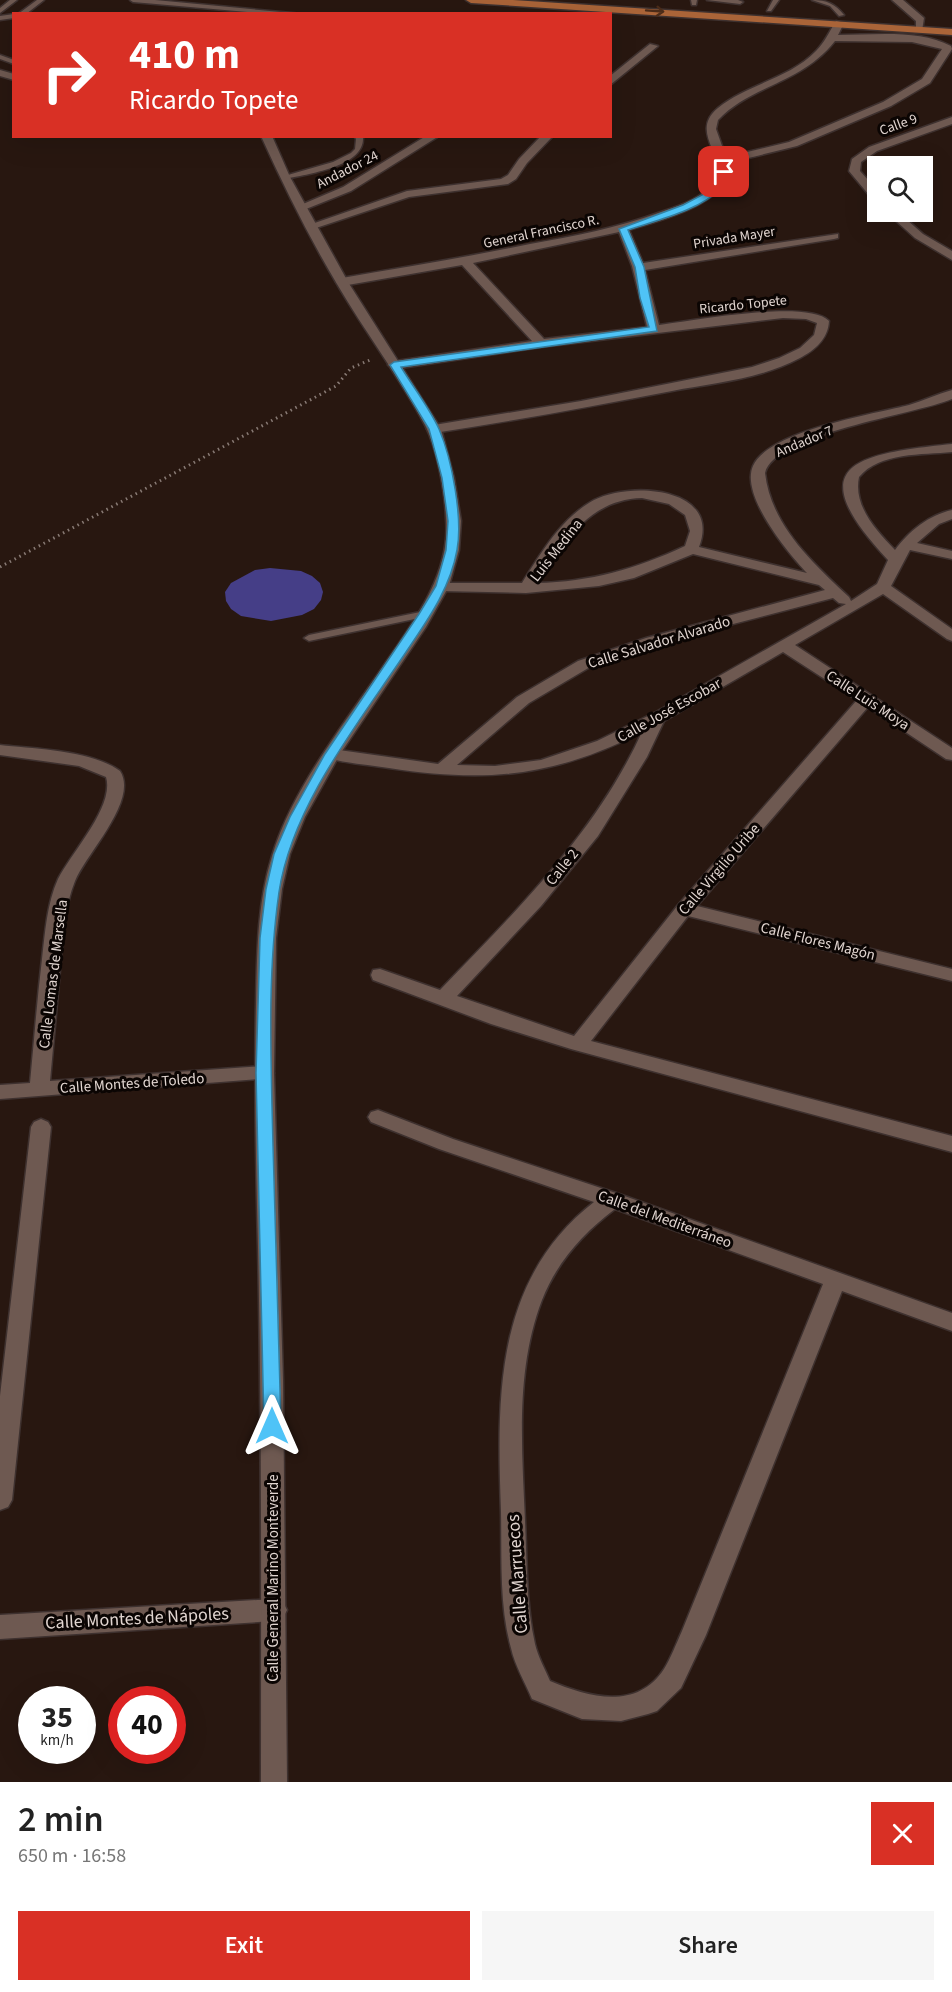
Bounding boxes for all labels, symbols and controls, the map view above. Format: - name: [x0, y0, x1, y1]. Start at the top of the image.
- one-way arrow: [644, 6, 664, 17]
- text: 410 m: [129, 25, 240, 85]
- icon: right: [30, 36, 108, 114]
- text: Ricardo Topete: [129, 81, 298, 120]
- street label: Calle 9: [877, 109, 920, 141]
- street label: Andador 24: [313, 146, 382, 194]
- pin: [698, 146, 749, 197]
- icon: arrive: [707, 155, 740, 188]
- map controls: [867, 156, 933, 222]
- button: search: [867, 156, 933, 222]
- street label: General Francisco R.: [482, 210, 601, 254]
- street label: Privada Mayer: [692, 222, 777, 254]
- street label: Ricardo Topete: [698, 290, 788, 320]
- street label: Andador 7: [773, 421, 836, 463]
- street label: Luis Medina: [525, 515, 588, 586]
- street label: Calle Salvador Alvarado: [585, 611, 733, 674]
- street label: Calle Luis Moya: [822, 666, 914, 735]
- street label: Calle José Escobar: [613, 673, 726, 748]
- street label: Calle Virgilio Uribe: [674, 819, 765, 920]
- street label: Calle 2: [541, 845, 584, 890]
- street label: Calle Lomas de Marsella: [34, 898, 73, 1050]
- street label: Calle Flores Magón: [758, 917, 877, 966]
- street label: Calle Montes de Toledo: [59, 1068, 205, 1099]
- street label: Calle del Mediterráneo: [595, 1186, 735, 1253]
- position arrow: [240, 1394, 304, 1458]
- street label: Calle General Marino Monteverde: [263, 1474, 284, 1682]
- street label: Calle Marruecos: [501, 1513, 534, 1634]
- street label: Calle Montes de Nápoles: [45, 1601, 229, 1636]
- speed limit sign: 40: [108, 1686, 186, 1764]
- text: 35: [41, 1696, 73, 1739]
- text: km/h: [40, 1730, 74, 1751]
- text: 2 min: [18, 1794, 104, 1845]
- button: close: [871, 1802, 934, 1865]
- text: 650 m · 16:58: [18, 1842, 126, 1870]
- button: Exit: [18, 1911, 470, 1980]
- button: Share: [482, 1911, 934, 1980]

